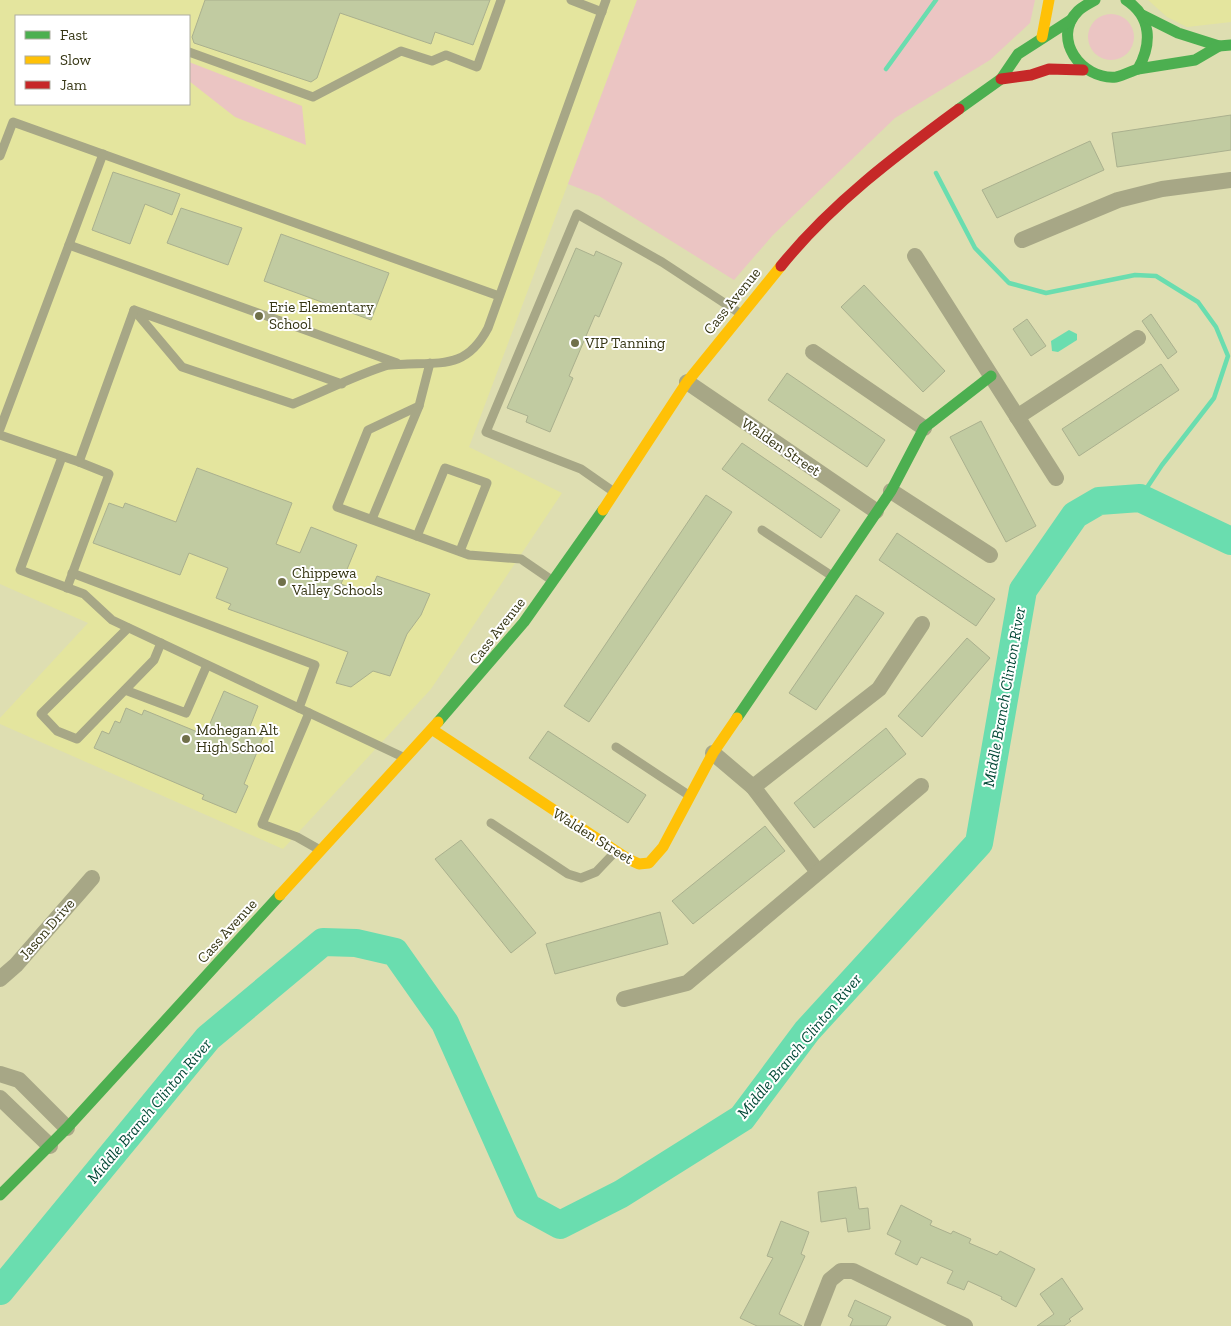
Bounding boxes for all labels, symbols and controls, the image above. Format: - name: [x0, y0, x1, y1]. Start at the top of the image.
- legend: [15, 15, 190, 105]
- text: Fast: [60, 26, 88, 44]
- text: Slow: [60, 51, 92, 69]
- text: Jam: [60, 76, 87, 94]
- street label: Cass Avenue: [700, 264, 764, 338]
- place label: Erie Elementary School: [269, 298, 374, 333]
- marker: Erie Elementary School: [253, 310, 265, 322]
- place label: VIP Tanning: [584, 334, 665, 352]
- marker: VIP Tanning: [569, 337, 581, 349]
- street label: Walden Street: [738, 414, 824, 480]
- place label: Chippewa Valley Schools: [291, 564, 383, 599]
- marker: Chippewa Valley Schools: [276, 576, 288, 588]
- street label: Cass Avenue: [465, 594, 529, 668]
- water label: Middle Branch Clinton River: [979, 605, 1029, 789]
- place label: Mohegan Alt High School: [196, 721, 279, 756]
- marker: Mohegan Alt High School: [180, 733, 192, 745]
- street label: Walden Street: [549, 804, 637, 868]
- street label: Jason Drive: [16, 895, 78, 963]
- street label: Cass Avenue: [193, 895, 261, 967]
- water label: Middle Branch Clinton River: [733, 970, 865, 1122]
- water label: Middle Branch Clinton River: [83, 1035, 215, 1187]

